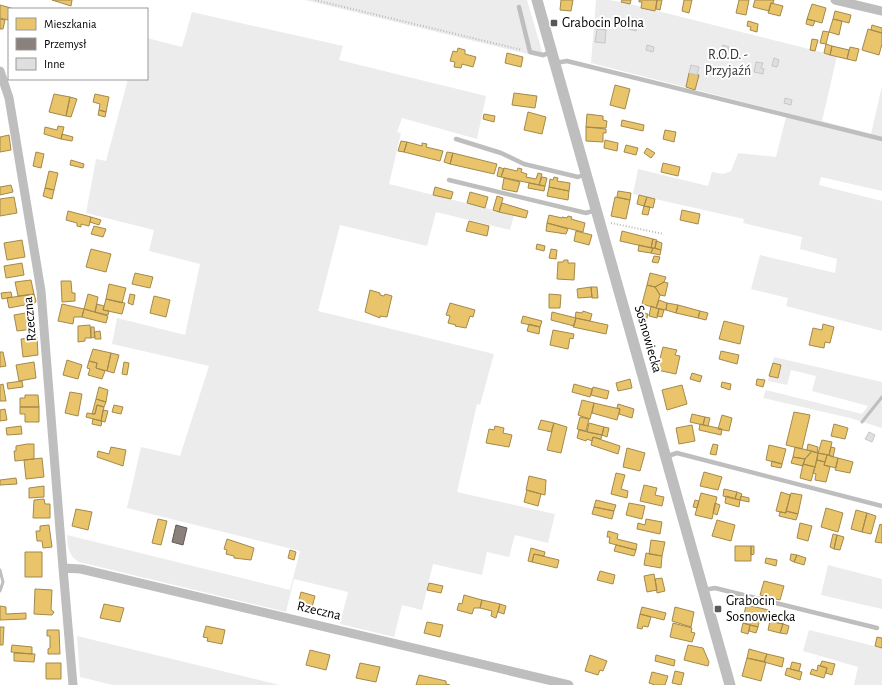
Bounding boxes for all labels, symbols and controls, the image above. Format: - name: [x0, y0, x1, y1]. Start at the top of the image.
- legend: [8, 8, 148, 80]
- place label: Grabocin Polna: [562, 16, 645, 30]
- text: Mieszkania: [44, 18, 97, 30]
- marker: Grabocin Polna: [549, 18, 559, 28]
- text: Przemysł: [44, 38, 87, 51]
- park label: R.O.D. - Przyjaźń: [705, 48, 751, 78]
- text: Inne: [44, 58, 65, 70]
- street label: Rzeczna: [21, 296, 39, 342]
- street label: Sosnowiecka: [632, 304, 664, 375]
- place label: Grabocin Sosnowiecka: [726, 594, 796, 624]
- street label: Rzeczna: [296, 599, 343, 623]
- marker: Grabocin Sosnowiecka: [713, 604, 723, 614]

